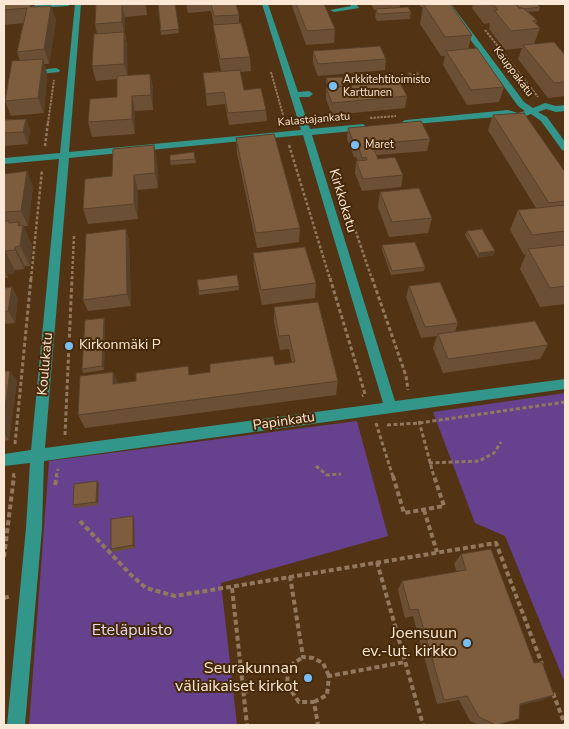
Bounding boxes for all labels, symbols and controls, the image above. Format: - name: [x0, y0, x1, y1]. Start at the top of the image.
- street label: Kauppakatu: [490, 45, 536, 99]
- place label: Arkkitehtitoimisto Karttunen: [343, 73, 430, 99]
- marker: Arkkitehtitoimisto Karttunen: [327, 80, 339, 92]
- street label: Kalastajankatu: [277, 110, 351, 130]
- place label: Maret: [365, 138, 394, 152]
- marker: Maret: [349, 139, 361, 151]
- street label: Kirkkokatu: [324, 167, 360, 235]
- street label: Koulukatu: [35, 332, 57, 396]
- place label: Kirkonmäki P: [79, 338, 161, 354]
- marker: Kirkonmäki P: [63, 340, 75, 352]
- street label: Papinkatu: [252, 409, 316, 435]
- park label: Eteläpuisto: [92, 621, 172, 641]
- place label: Joensuun ev.-lut. kirkko: [362, 624, 457, 662]
- marker: Joensuun ev.-lut. kirkko: [461, 637, 473, 649]
- place label: Seurakunnan väliaikaiset kirkot: [175, 659, 298, 697]
- marker: Seurakunnan väliaikaiset kirkot: [302, 672, 314, 684]

